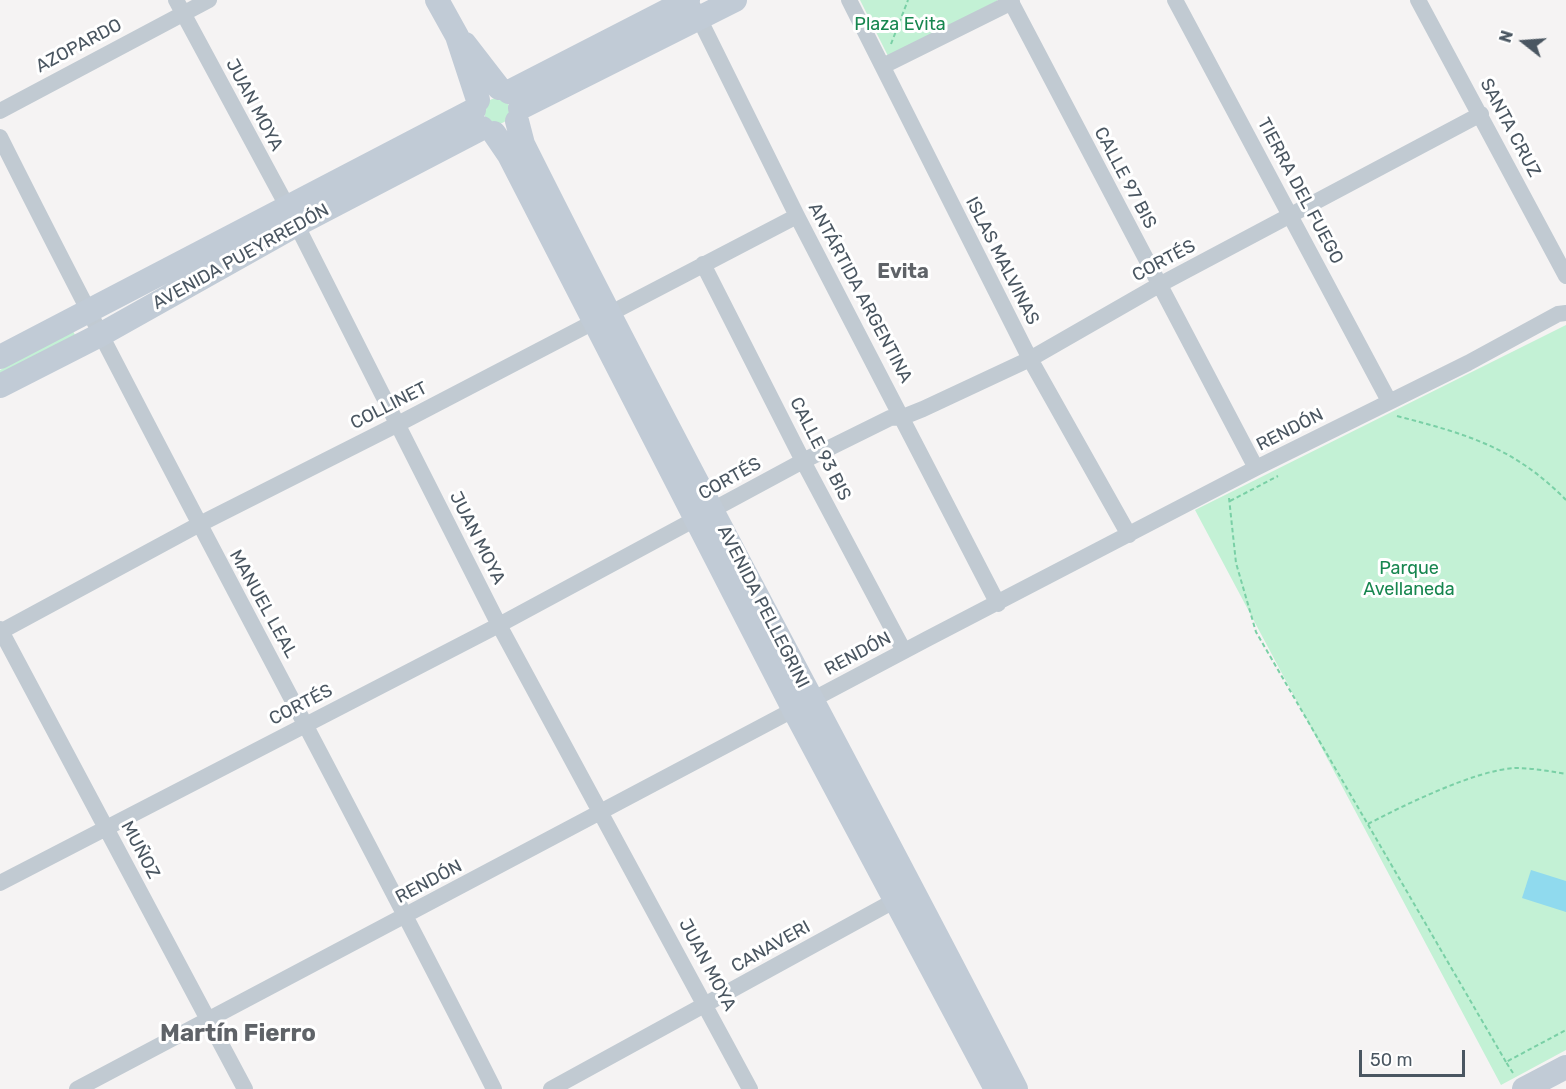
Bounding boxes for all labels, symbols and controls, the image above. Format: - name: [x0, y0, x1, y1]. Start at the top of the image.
- north arrow: [1494, 12, 1554, 72]
- street label: AZOPARDO: [32, 14, 126, 78]
- park label: Plaza Evita: [854, 14, 946, 36]
- text: N: [1496, 28, 1517, 45]
- street label: JUAN MOYA: [221, 55, 287, 155]
- street label: SANTA CRUZ: [1475, 75, 1545, 181]
- street label: TIERRA DEL FUEGO: [1252, 114, 1348, 268]
- street label: CALLE 97 BIS: [1089, 124, 1161, 232]
- street label: ISLAS MALVINAS: [960, 193, 1044, 329]
- street label: AVENIDA PUEYRREDÓN: [149, 199, 333, 315]
- street label: ANTÁRTIDA ARGENTINA: [803, 199, 917, 387]
- street label: CORTÉS: [1129, 235, 1199, 287]
- district label: Evita: [877, 260, 929, 284]
- street label: COLLINET: [347, 377, 431, 435]
- street label: CALLE 93 BIS: [785, 394, 855, 504]
- street label: RENDÓN: [1253, 404, 1327, 456]
- street label: CORTÉS: [695, 453, 765, 505]
- street label: JUAN MOYA: [444, 488, 510, 588]
- street label: AVENIDA PELLEGRINI: [713, 522, 813, 692]
- street label: MANUEL LEAL: [224, 546, 302, 662]
- park label: Parque Avellaneda: [1363, 558, 1455, 600]
- street label: RENDÓN: [821, 627, 895, 681]
- street label: CORTÉS: [266, 680, 336, 730]
- street label: MUÑOZ: [116, 817, 164, 883]
- street label: RENDÓN: [392, 855, 466, 909]
- street label: JUAN MOYA: [674, 915, 740, 1015]
- street label: CANAVERI: [728, 916, 814, 978]
- district label: Martín Fierro: [160, 1020, 316, 1048]
- scale bar: [1362, 1038, 1468, 1076]
- text: 50 m: [1370, 1049, 1413, 1071]

